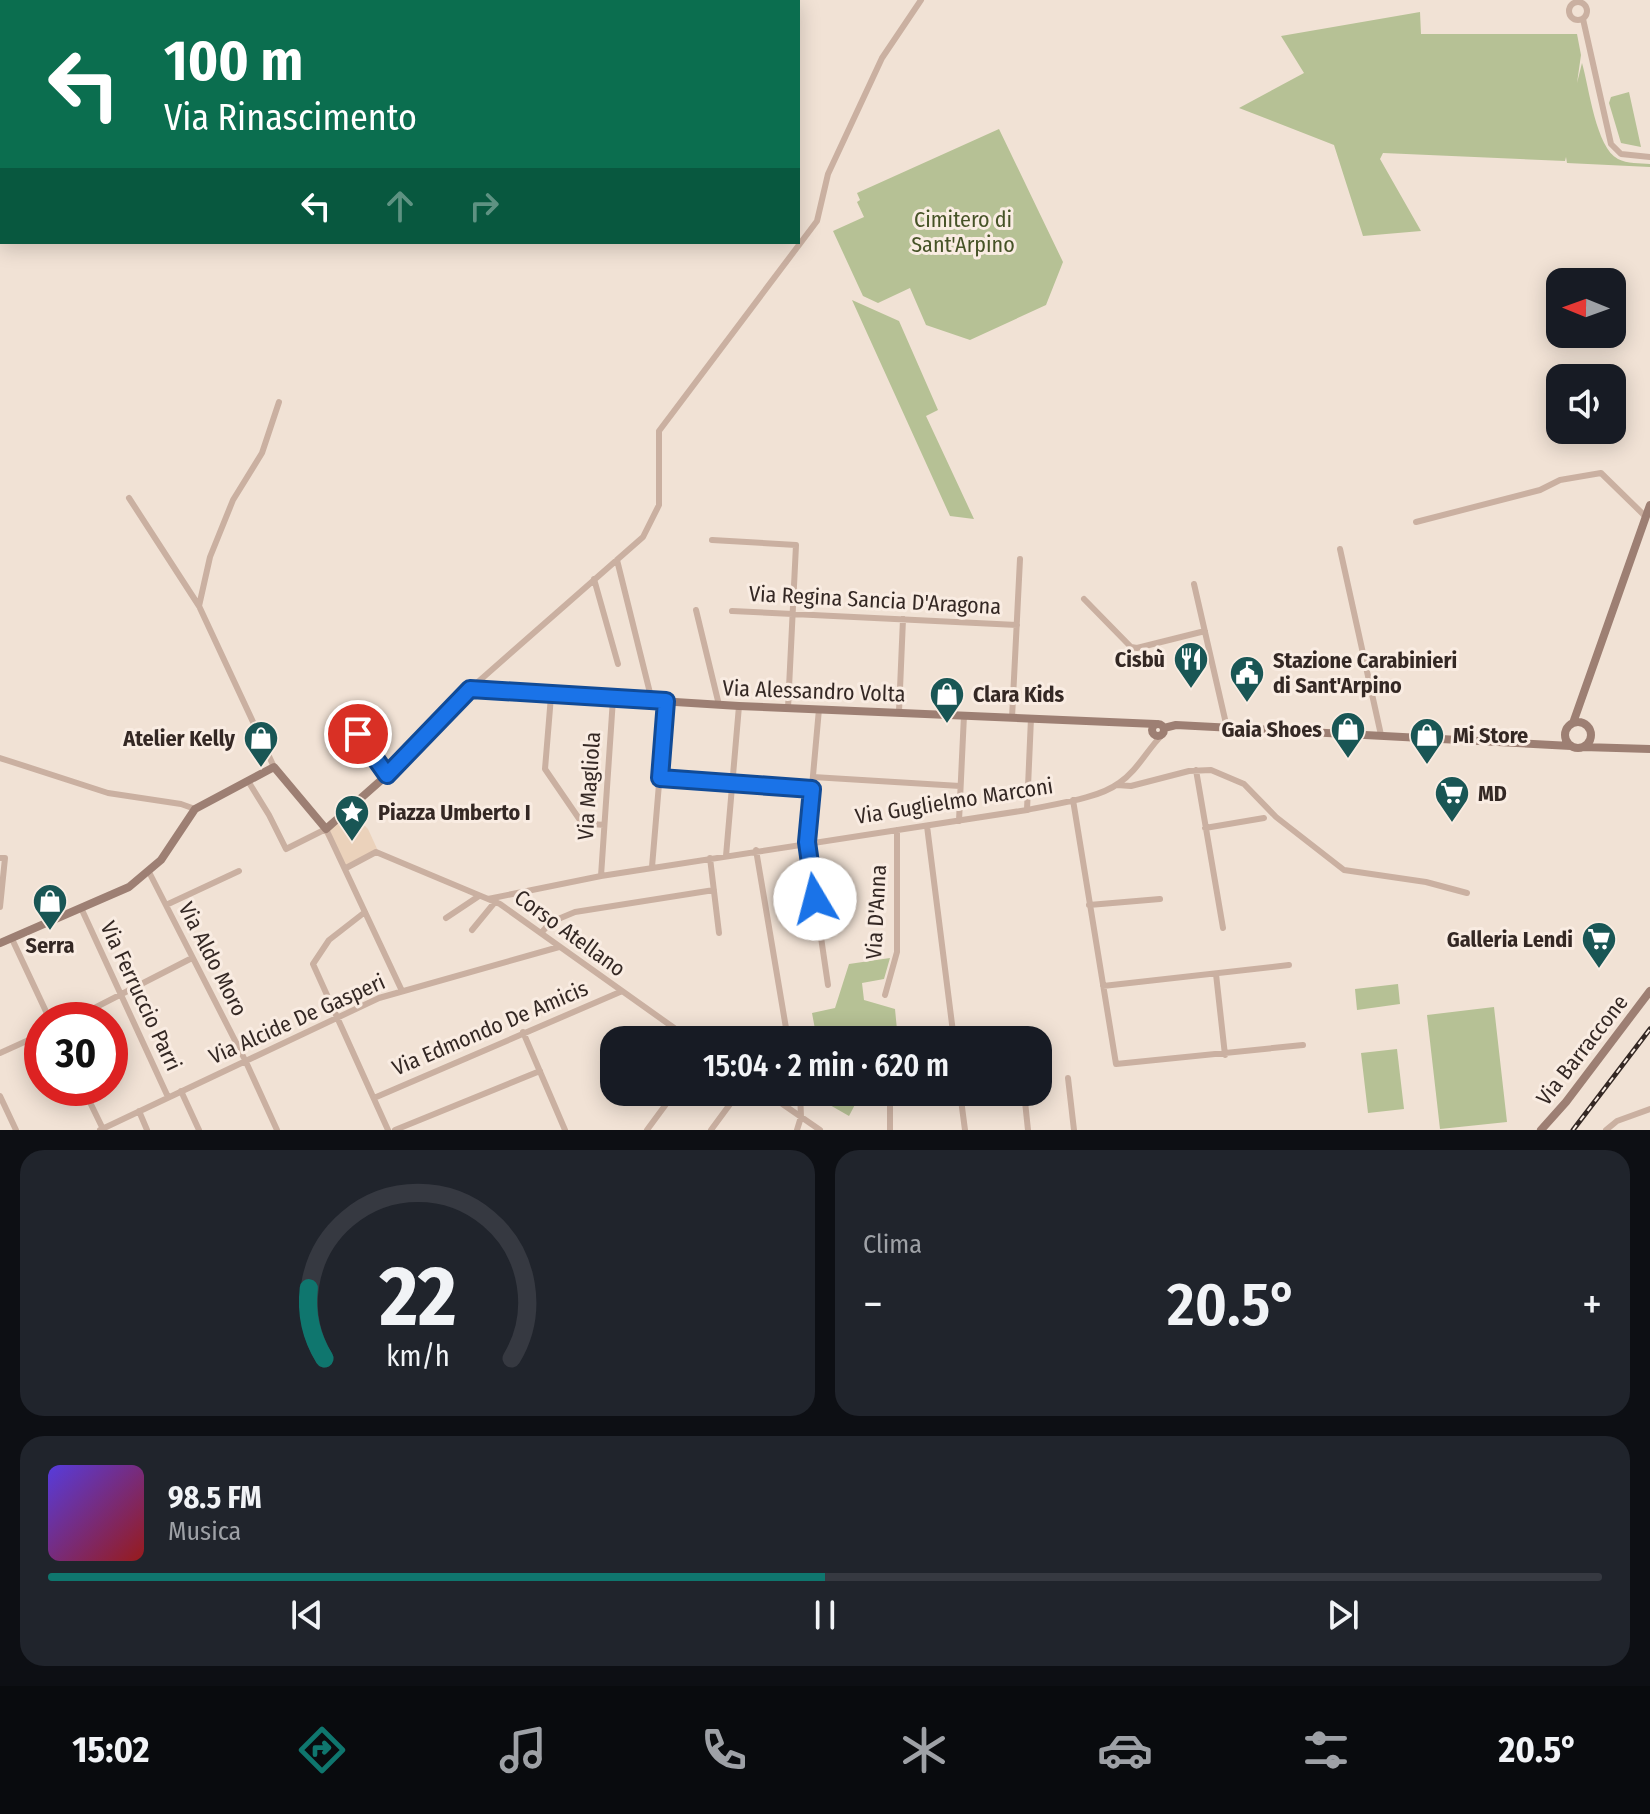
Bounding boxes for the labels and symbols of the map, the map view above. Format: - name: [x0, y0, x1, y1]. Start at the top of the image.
- park label: Cimitero di Sant'Arpino: [911, 206, 1015, 258]
- north arrow: [1546, 268, 1626, 348]
- street label: Via Regina Sancia D'Aragona: [748, 580, 1002, 620]
- restaurant icon: Cisbù: [1172, 640, 1210, 690]
- place label: Cisbù: [1115, 646, 1165, 673]
- place label: Stazione Carabinieri di Sant'Arpino: [1273, 647, 1457, 699]
- public building icon: Stazione Carabinieri di Sant'Arpino: [1228, 654, 1266, 704]
- street label: Via Alessandro Volta: [722, 674, 906, 708]
- shop icon: Clara Kids: [928, 675, 966, 725]
- place label: Clara Kids: [973, 681, 1065, 708]
- pin: [324, 700, 392, 768]
- shop icon: Gaia Shoes: [1329, 710, 1367, 760]
- place label: Gaia Shoes: [1221, 716, 1322, 743]
- shop icon: Mi Store: [1408, 716, 1446, 766]
- shop icon: Atelier Kelly: [242, 719, 280, 769]
- place label: Mi Store: [1453, 722, 1528, 749]
- place label: Atelier Kelly: [122, 725, 236, 752]
- street label: Via Magliola: [572, 731, 606, 841]
- street label: Via Guglielmo Marconi: [853, 772, 1055, 830]
- supermarket icon: MD: [1433, 774, 1471, 824]
- place label: MD: [1478, 780, 1507, 807]
- place icon: Piazza Umberto I: [333, 793, 371, 843]
- place label: Piazza Umberto I: [378, 799, 531, 826]
- position arrow: [773, 857, 857, 941]
- street label: Via D'Anna: [860, 864, 892, 960]
- shop icon: Serra: [31, 882, 69, 932]
- street label: Corso Atellano: [509, 884, 631, 982]
- street label: Via Aldo Moro: [173, 897, 253, 1021]
- street label: Via Ferruccio Parri: [95, 917, 187, 1075]
- supermarket icon: Galleria Lendi: [1580, 920, 1618, 970]
- place label: Galleria Lendi: [1447, 926, 1573, 953]
- place label: Serra: [26, 932, 75, 959]
- street label: Via Alcide De Gasperi: [205, 968, 389, 1070]
- street label: Via Edmondo De Amicis: [388, 975, 592, 1081]
- street label: Via Barraccone: [1530, 989, 1634, 1111]
- speed limit sign: 30: [24, 1002, 128, 1106]

